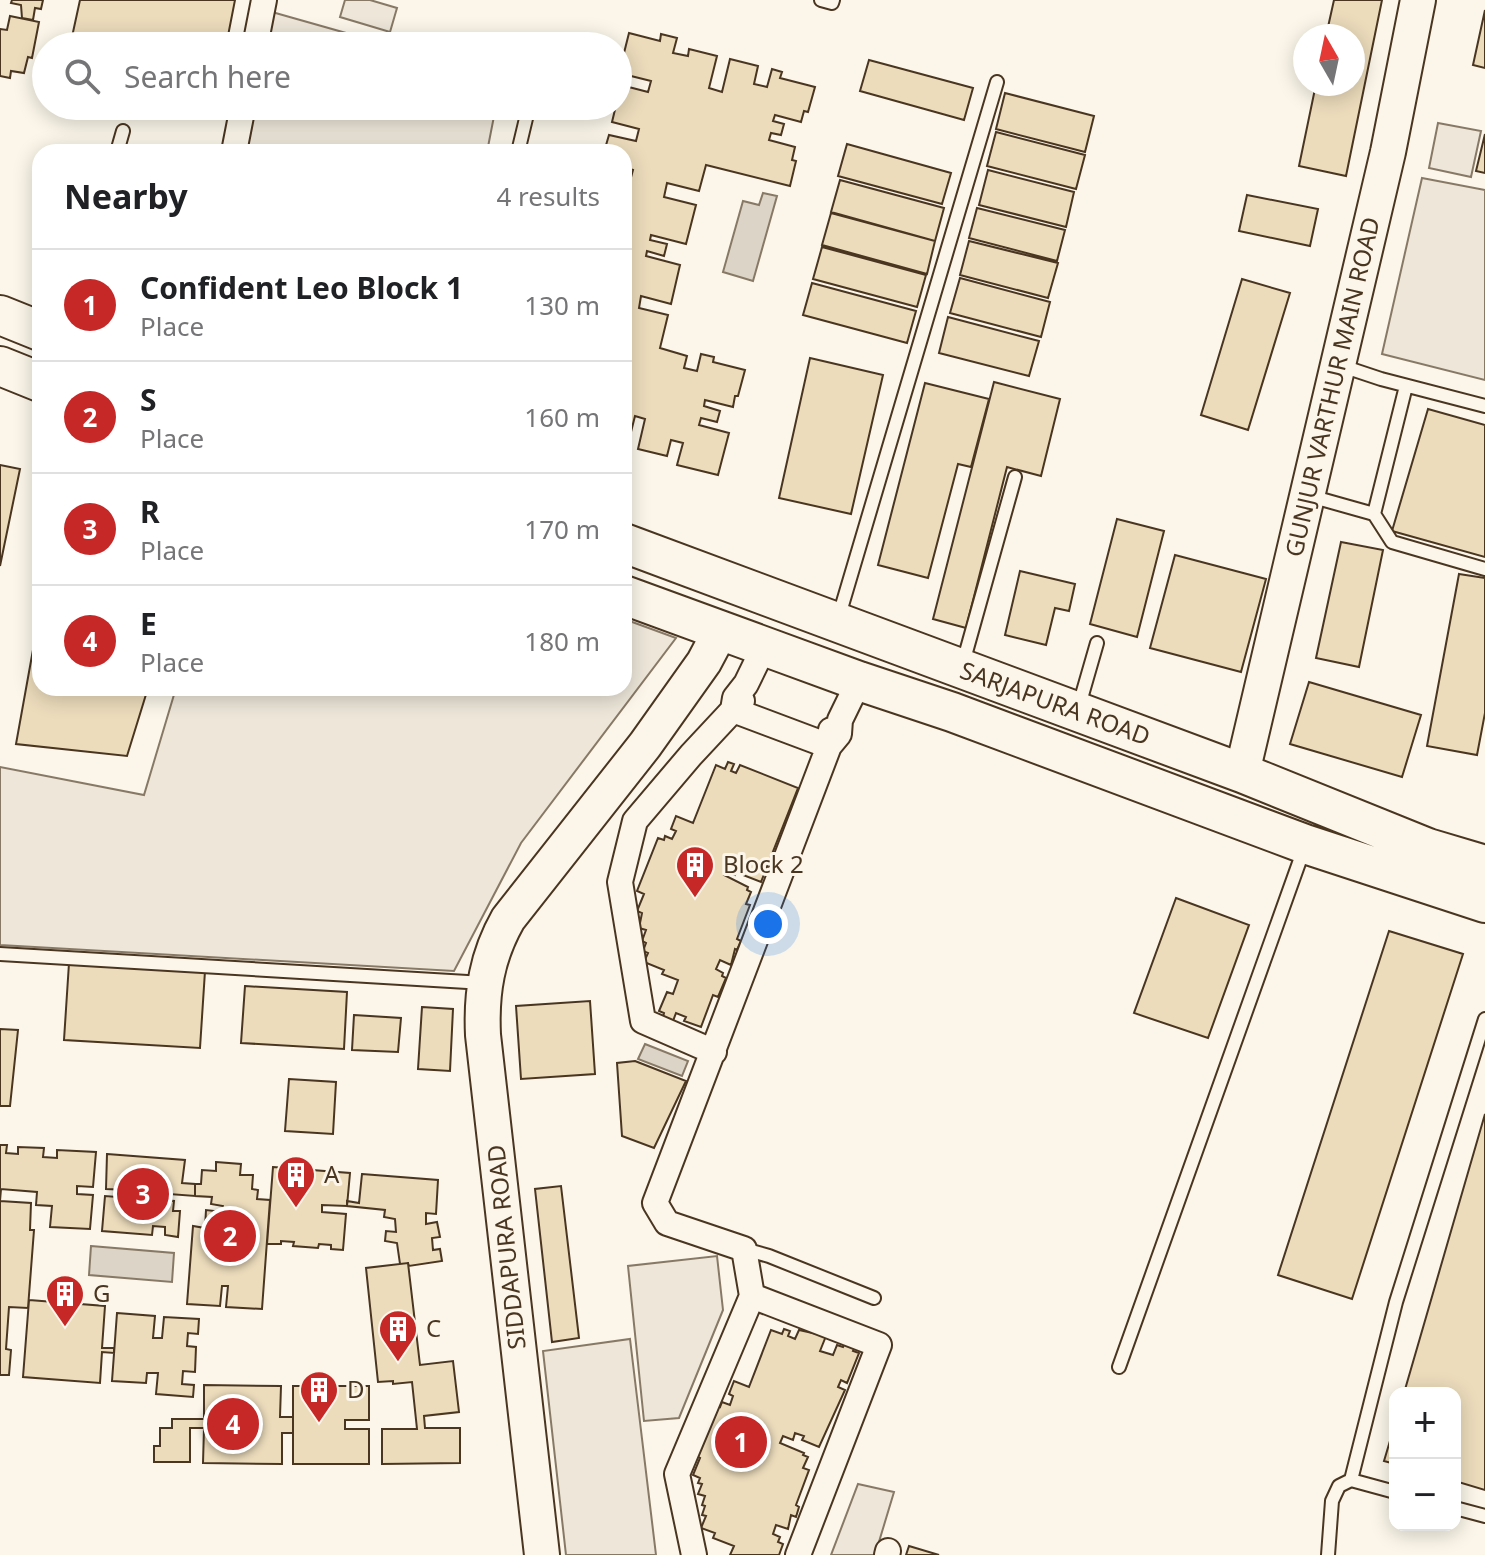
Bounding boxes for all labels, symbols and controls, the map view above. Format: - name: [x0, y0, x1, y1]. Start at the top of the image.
- north arrow: [1293, 24, 1365, 96]
- search box: [32, 32, 632, 120]
- icon: search: [60, 54, 104, 98]
- text: Search here: [124, 56, 291, 97]
- text: Nearby: [64, 173, 188, 219]
- text: 4 results: [496, 178, 600, 214]
- street label: GUNJUR VARTHUR MAIN ROAD: [1276, 213, 1387, 560]
- text: Confident Leo Block 1: [140, 267, 463, 308]
- text: 1: [83, 287, 97, 323]
- text: 130 m: [524, 287, 600, 323]
- text: Place: [140, 308, 204, 344]
- text: S: [140, 379, 157, 420]
- text: 2: [83, 399, 97, 435]
- text: 160 m: [524, 399, 600, 435]
- text: Place: [140, 420, 204, 456]
- text: R: [140, 491, 160, 532]
- text: 3: [83, 511, 97, 547]
- text: 170 m: [524, 511, 600, 547]
- text: Place: [140, 532, 204, 568]
- text: E: [140, 603, 157, 644]
- text: 4: [83, 623, 97, 659]
- text: 180 m: [524, 623, 600, 659]
- text: Place: [140, 644, 204, 680]
- street label: SARJAPURA ROAD: [956, 653, 1155, 752]
- building icon: Block 2: [674, 844, 716, 899]
- place label: Block 2: [723, 847, 804, 880]
- your location: [748, 904, 788, 944]
- street label: SIDDAPURA ROAD: [478, 1143, 533, 1351]
- building icon: A: [275, 1154, 317, 1209]
- place label: A: [324, 1157, 340, 1190]
- pin: 3: [117, 1164, 169, 1224]
- pin: 2: [204, 1206, 256, 1266]
- building icon: G: [44, 1273, 86, 1328]
- place label: G: [93, 1276, 110, 1309]
- building icon: C: [377, 1308, 419, 1363]
- place label: C: [426, 1311, 441, 1344]
- building icon: D: [298, 1369, 340, 1424]
- place label: D: [347, 1372, 365, 1405]
- map controls: [1389, 1387, 1461, 1531]
- button: +: [1389, 1387, 1461, 1459]
- pin: 4: [207, 1394, 259, 1454]
- pin: 1: [715, 1412, 767, 1472]
- button: −: [1389, 1459, 1461, 1531]

